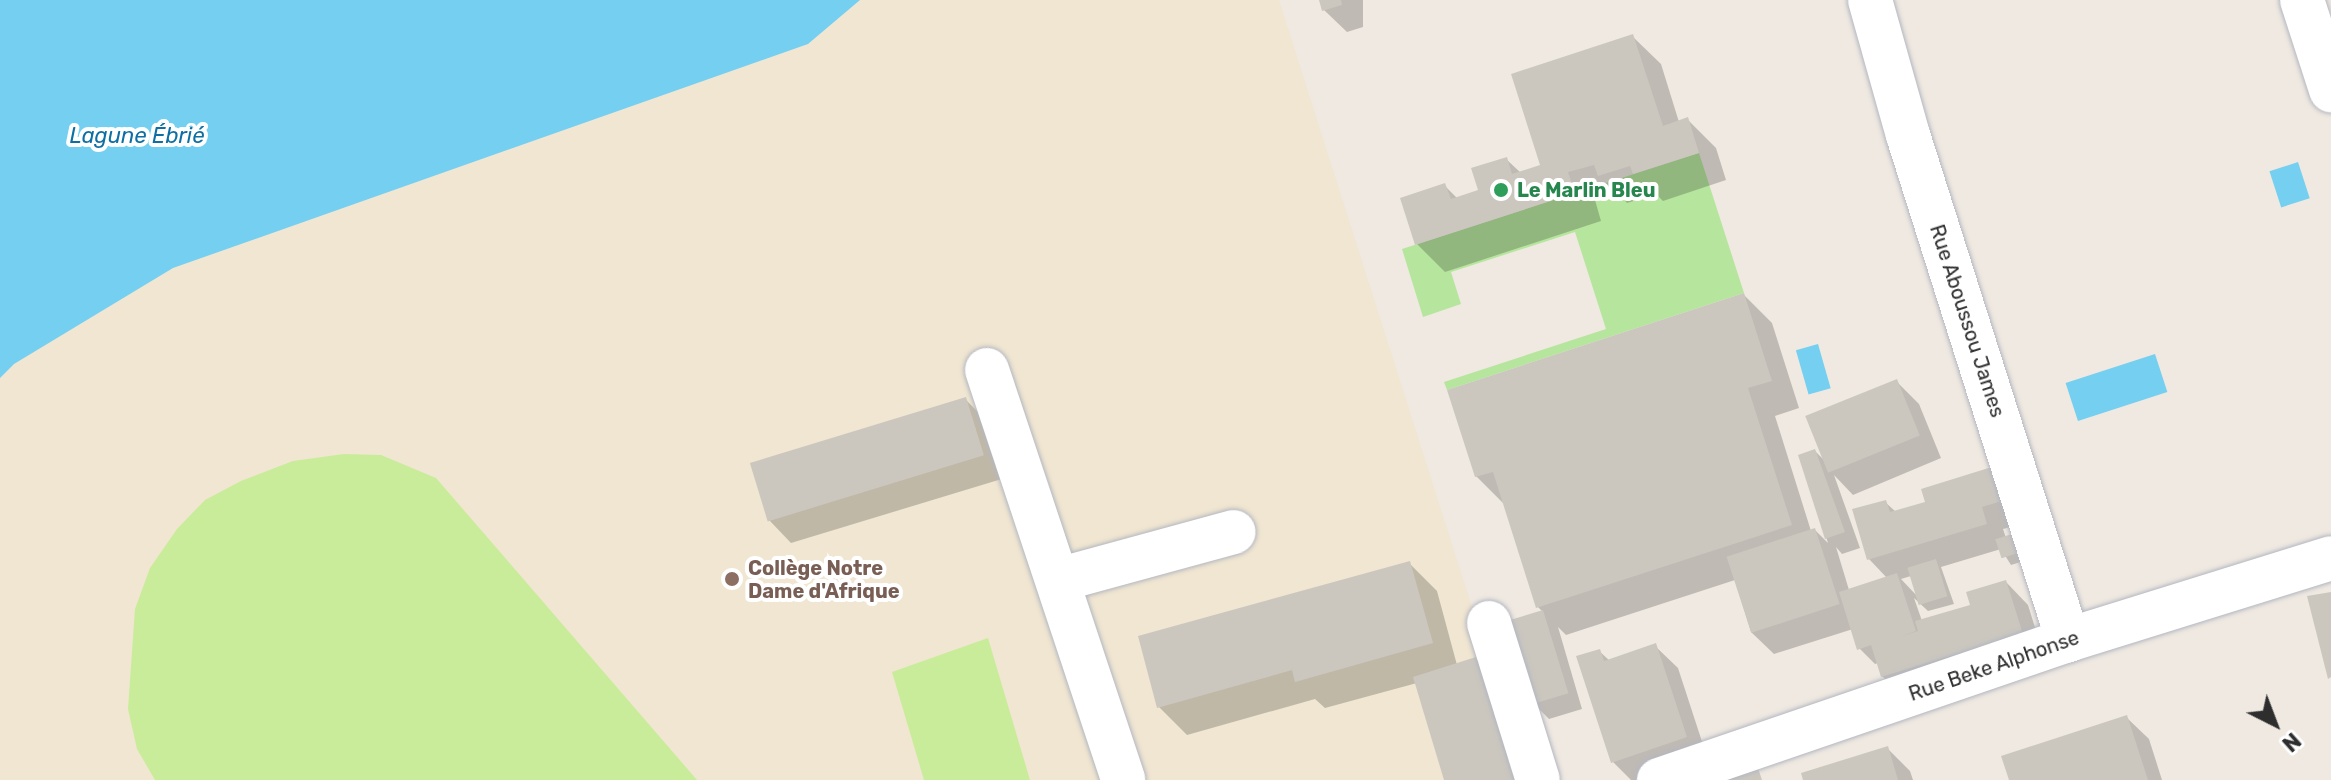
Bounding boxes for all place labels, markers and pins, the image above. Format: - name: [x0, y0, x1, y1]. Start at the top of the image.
- place label: Le Marlin Bleu: [1517, 178, 1655, 202]
- marker: Le Marlin Bleu: [1492, 181, 1510, 199]
- place label: Collège Notre Dame d'Afrique: [748, 556, 900, 603]
- marker: Collège Notre Dame d'Afrique: [723, 570, 741, 588]

